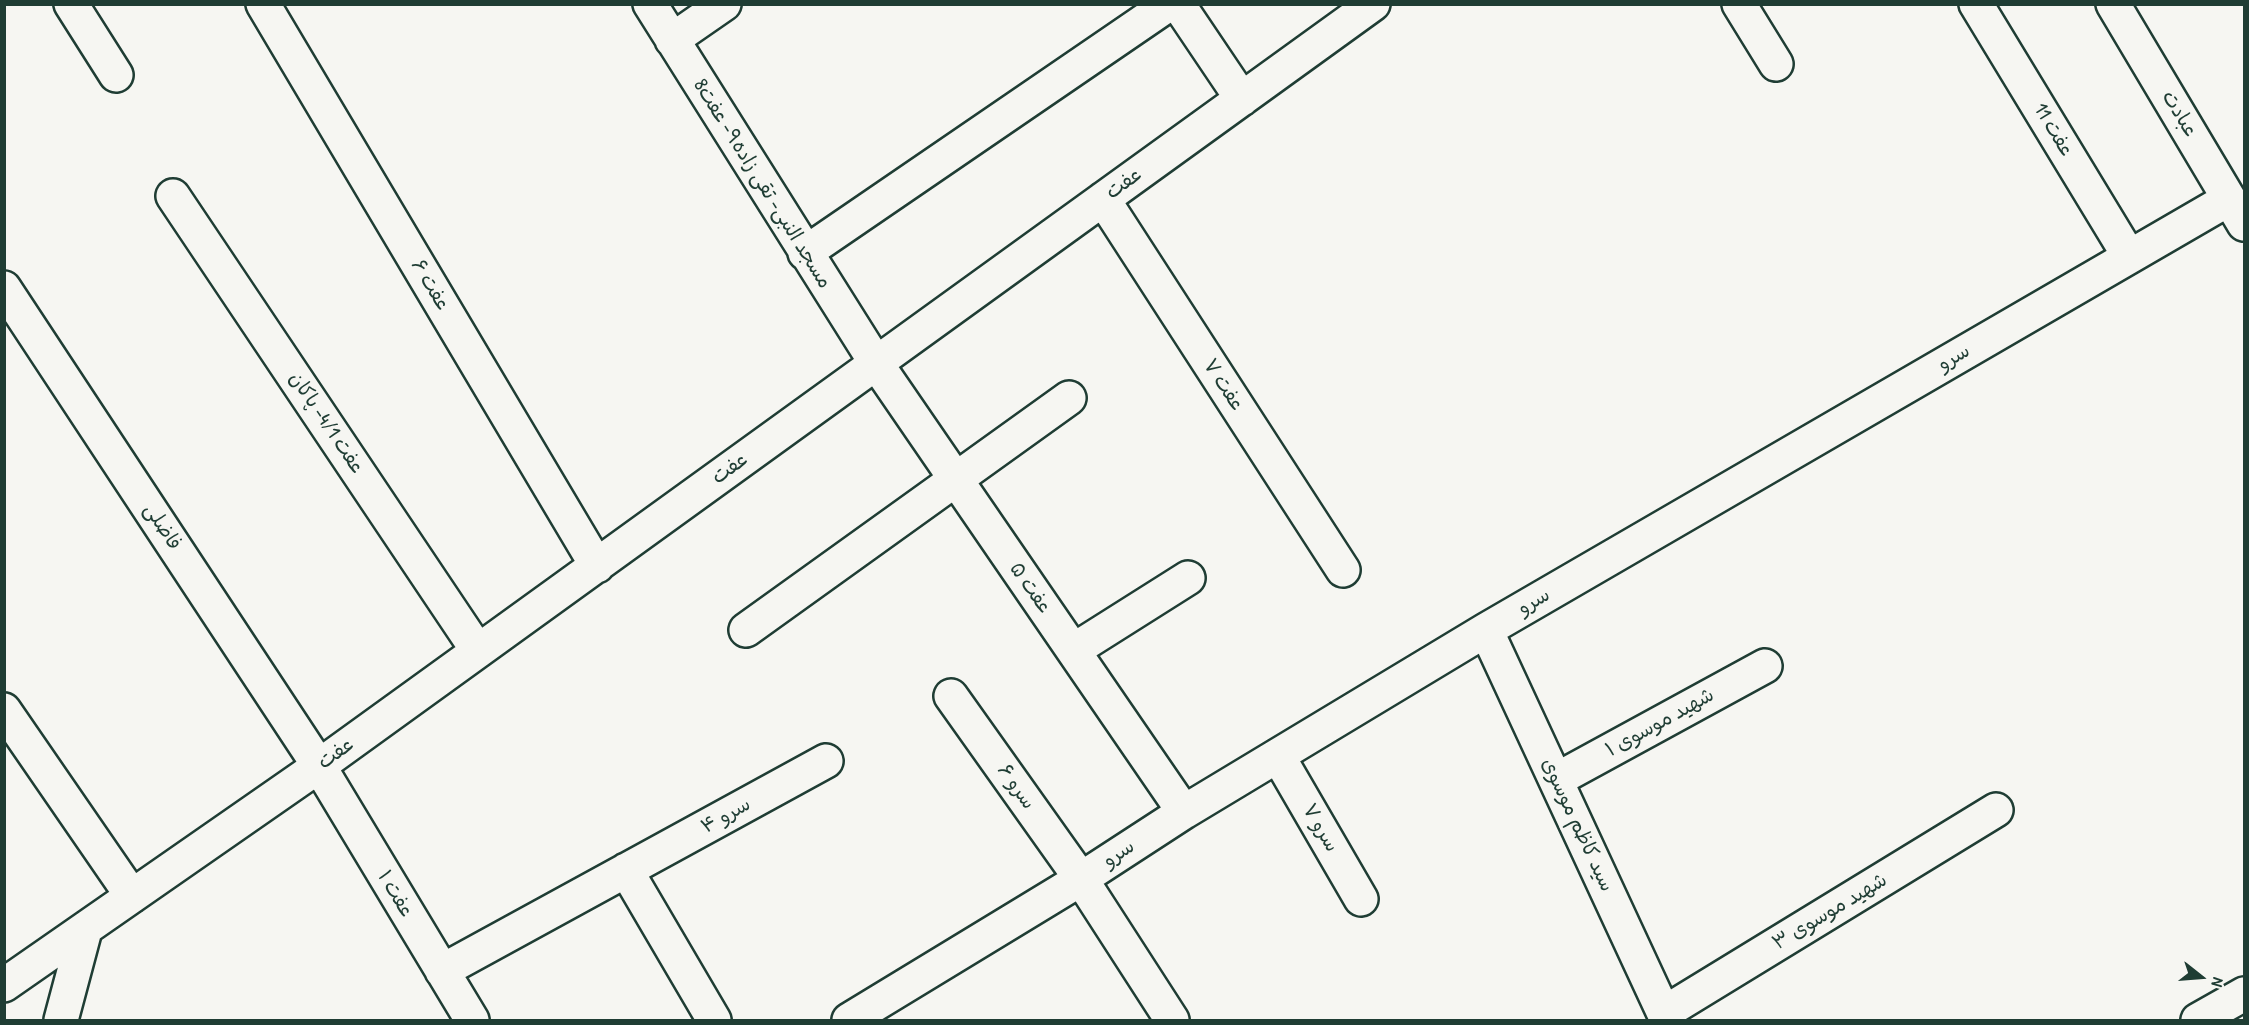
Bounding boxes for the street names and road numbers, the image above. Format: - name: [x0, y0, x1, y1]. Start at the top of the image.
- street label: مسجد النبی- تقی زاده۹- عفت8: [688, 75, 836, 293]
- street label: عبادت: [2156, 87, 2202, 141]
- street label: عفت 11: [2028, 99, 2078, 161]
- street label: عفت: [1101, 163, 1147, 205]
- street label: عفت ۶: [406, 255, 454, 315]
- street label: سرو: [1934, 339, 1974, 377]
- street label: عفت ۷: [1197, 355, 1249, 415]
- street label: عفت 4/1- پاکان: [283, 368, 369, 478]
- street label: عفت: [707, 448, 753, 490]
- street label: فاضلی: [138, 499, 186, 555]
- street label: عفت ۵: [1004, 558, 1056, 618]
- street label: سرو: [1514, 583, 1554, 621]
- street label: شهید موسوی ۱: [1601, 683, 1719, 763]
- street label: عفت: [313, 733, 359, 775]
- street label: سید کاظم موسوی: [1536, 754, 1618, 896]
- street label: سرو ۶: [992, 760, 1040, 814]
- street label: سرو ۴: [697, 793, 755, 839]
- street label: سرو ۷: [1297, 800, 1343, 856]
- street label: سرو: [1099, 835, 1139, 873]
- street label: عفت ۱: [372, 866, 418, 922]
- street label: شهید موسوی ۳: [1768, 868, 1892, 956]

